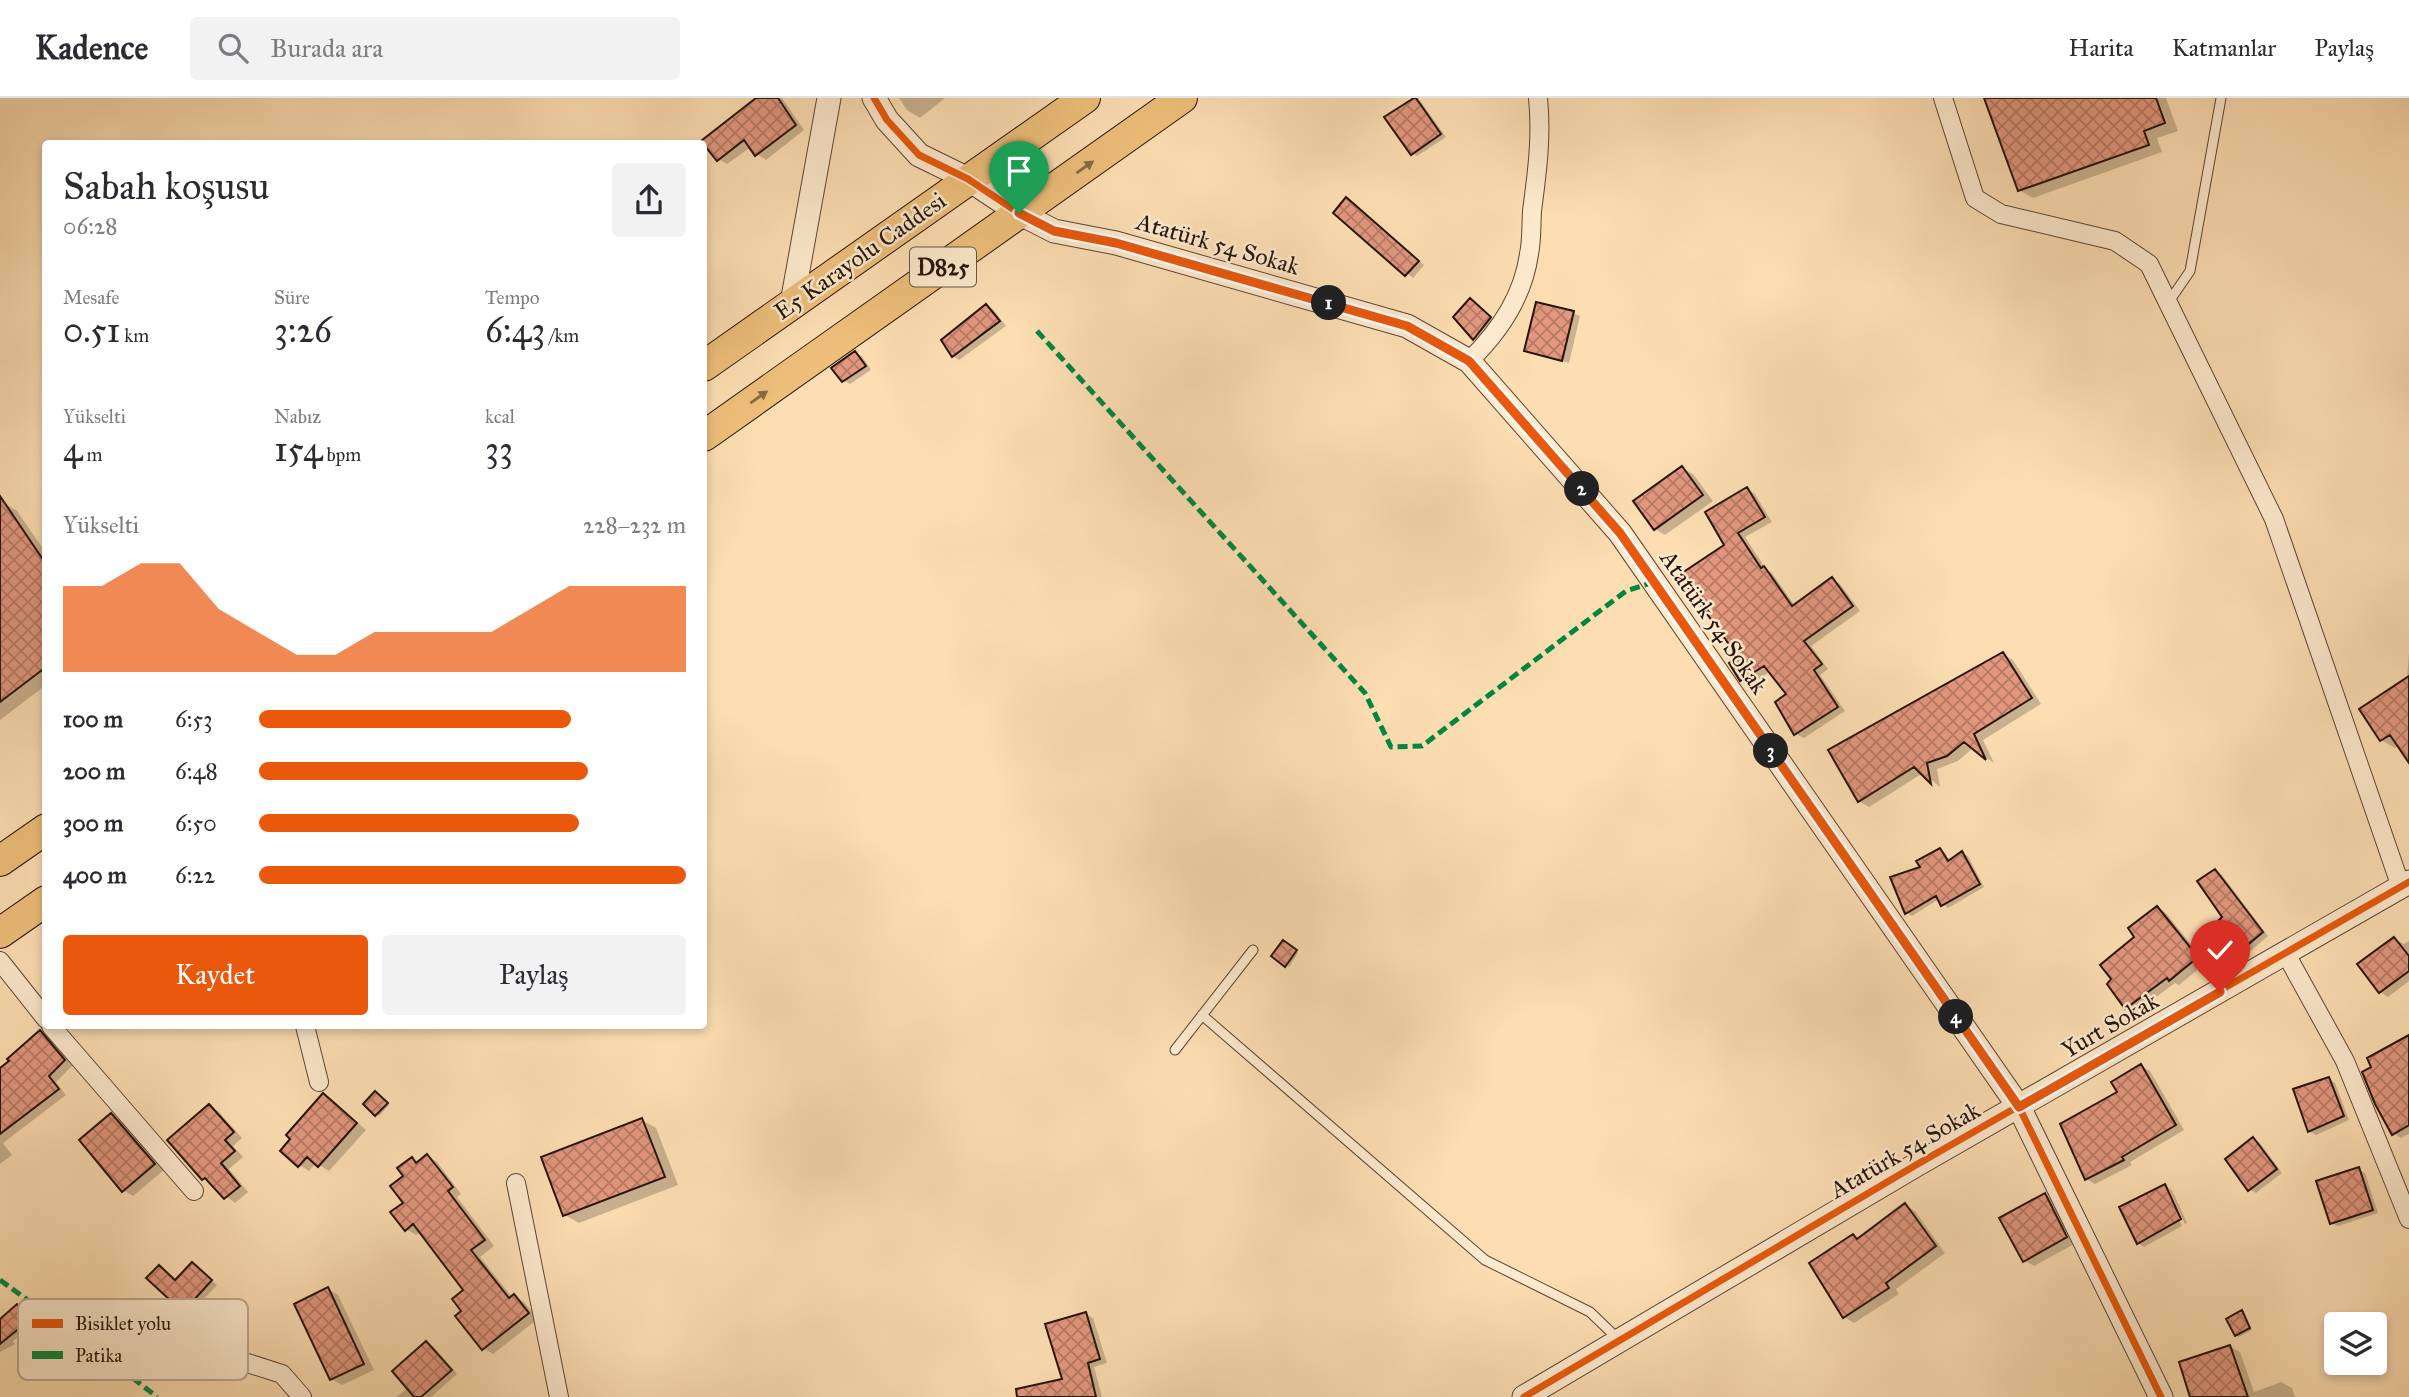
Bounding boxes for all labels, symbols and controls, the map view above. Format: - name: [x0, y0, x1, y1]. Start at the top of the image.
- search box: [190, 17, 680, 80]
- text: Kadence: [35, 28, 148, 68]
- icon: search: [214, 29, 252, 67]
- text: Burada ara: [270, 32, 383, 64]
- text: Harita: [2069, 33, 2134, 63]
- text: Katmanlar: [2172, 33, 2276, 63]
- text: Paylaş: [2314, 33, 2374, 63]
- pin: [989, 141, 1049, 213]
- icon: arrive: [1000, 152, 1038, 190]
- one-way arrow: [1076, 160, 1094, 174]
- text: Sabah koşusu: [63, 163, 270, 209]
- button: share: [612, 163, 686, 237]
- street label: E5 Karayolu Caddesi: [768, 185, 952, 327]
- street label: Atatürk 54 Sokak: [1132, 206, 1304, 282]
- text: 06:28: [63, 212, 118, 240]
- road number: D825: [910, 248, 976, 286]
- text: Mesafe: [63, 286, 119, 309]
- text: Süre: [274, 286, 310, 309]
- text: Tempo: [485, 286, 540, 309]
- pin: 1: [1312, 286, 1346, 320]
- text: 1: [1325, 291, 1332, 314]
- text: 0.51: [63, 309, 120, 352]
- text: 3:26: [274, 309, 332, 352]
- text: 6:43: [485, 309, 545, 352]
- text: km: [120, 324, 149, 347]
- text: /km: [545, 324, 579, 347]
- one-way arrow: [750, 390, 768, 404]
- text: Yükselti: [63, 405, 126, 428]
- text: Nabız: [274, 405, 321, 428]
- text: kcal: [485, 405, 515, 428]
- text: 4: [63, 428, 83, 471]
- text: 154: [274, 428, 322, 471]
- text: 33: [485, 428, 513, 471]
- text: m: [83, 443, 103, 466]
- text: bpm: [322, 443, 361, 466]
- pin: 2: [1564, 472, 1600, 506]
- text: 2: [1577, 477, 1586, 500]
- text: Yükselti: [63, 511, 139, 539]
- text: 228–232 m: [583, 511, 686, 539]
- street label: Atatürk 54 Sokak: [1653, 544, 1775, 700]
- text: 100 m: [63, 705, 123, 733]
- text: 6:53: [175, 705, 212, 733]
- pin: 3: [1754, 734, 1788, 768]
- text: 3: [1767, 739, 1774, 762]
- text: 200 m: [63, 757, 125, 785]
- text: 6:48: [175, 757, 218, 785]
- text: 300 m: [63, 809, 123, 837]
- text: 6:50: [175, 809, 217, 837]
- text: 400 m: [63, 861, 127, 889]
- text: 6:22: [175, 861, 215, 889]
- pin: [2190, 920, 2250, 992]
- icon: check: [2201, 931, 2239, 969]
- button: Kaydet: [63, 935, 368, 1015]
- button: Paylaş: [382, 935, 686, 1015]
- street label: Yurt Sokak: [2056, 985, 2165, 1065]
- pin: 4: [1938, 1000, 1974, 1034]
- text: 4: [1950, 1005, 1961, 1028]
- street label: Atatürk 54 Sokak: [1824, 1094, 1986, 1206]
- legend: [18, 1299, 248, 1380]
- text: Bisiklet yolu: [75, 1312, 171, 1335]
- map controls: [2324, 1312, 2387, 1375]
- button: layers: [2324, 1312, 2387, 1375]
- text: Patika: [75, 1344, 123, 1367]

